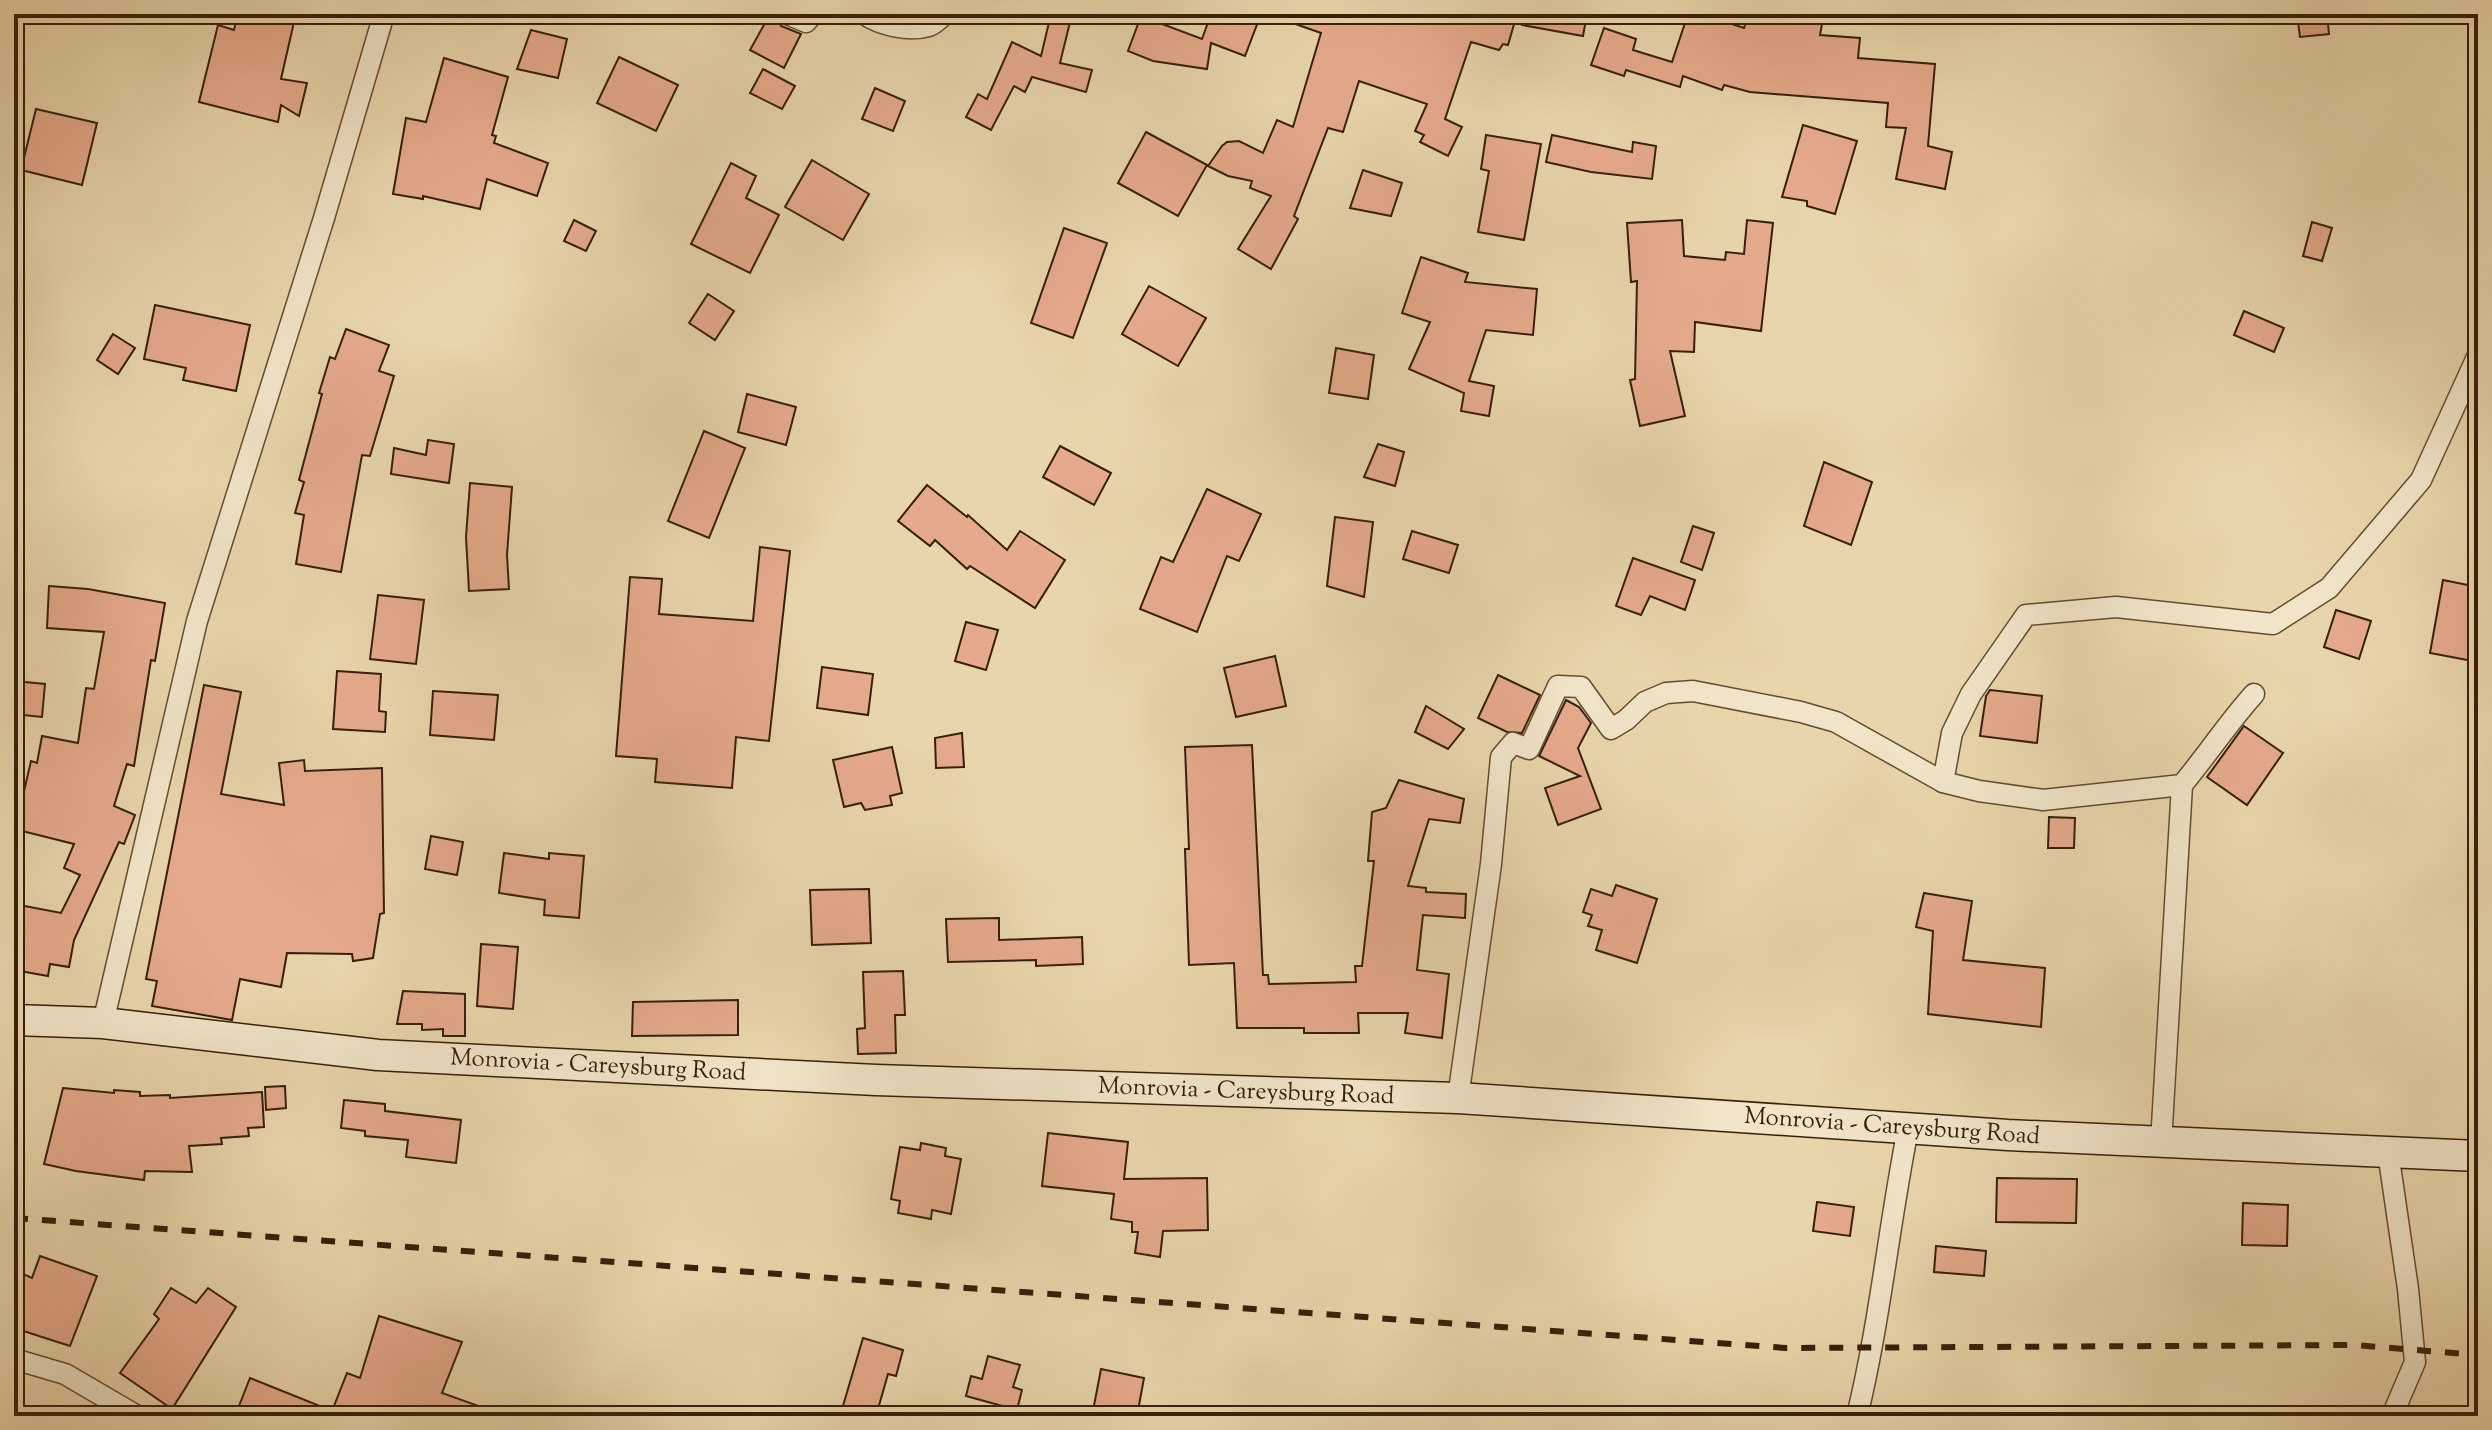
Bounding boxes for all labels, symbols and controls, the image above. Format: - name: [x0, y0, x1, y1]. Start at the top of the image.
- street label: Monrovia - Careysburg Road: [449, 1041, 747, 1091]
- street label: Monrovia - Careysburg Road: [1097, 1070, 1395, 1114]
- street label: Monrovia - Careysburg Road: [1743, 1100, 2041, 1154]

